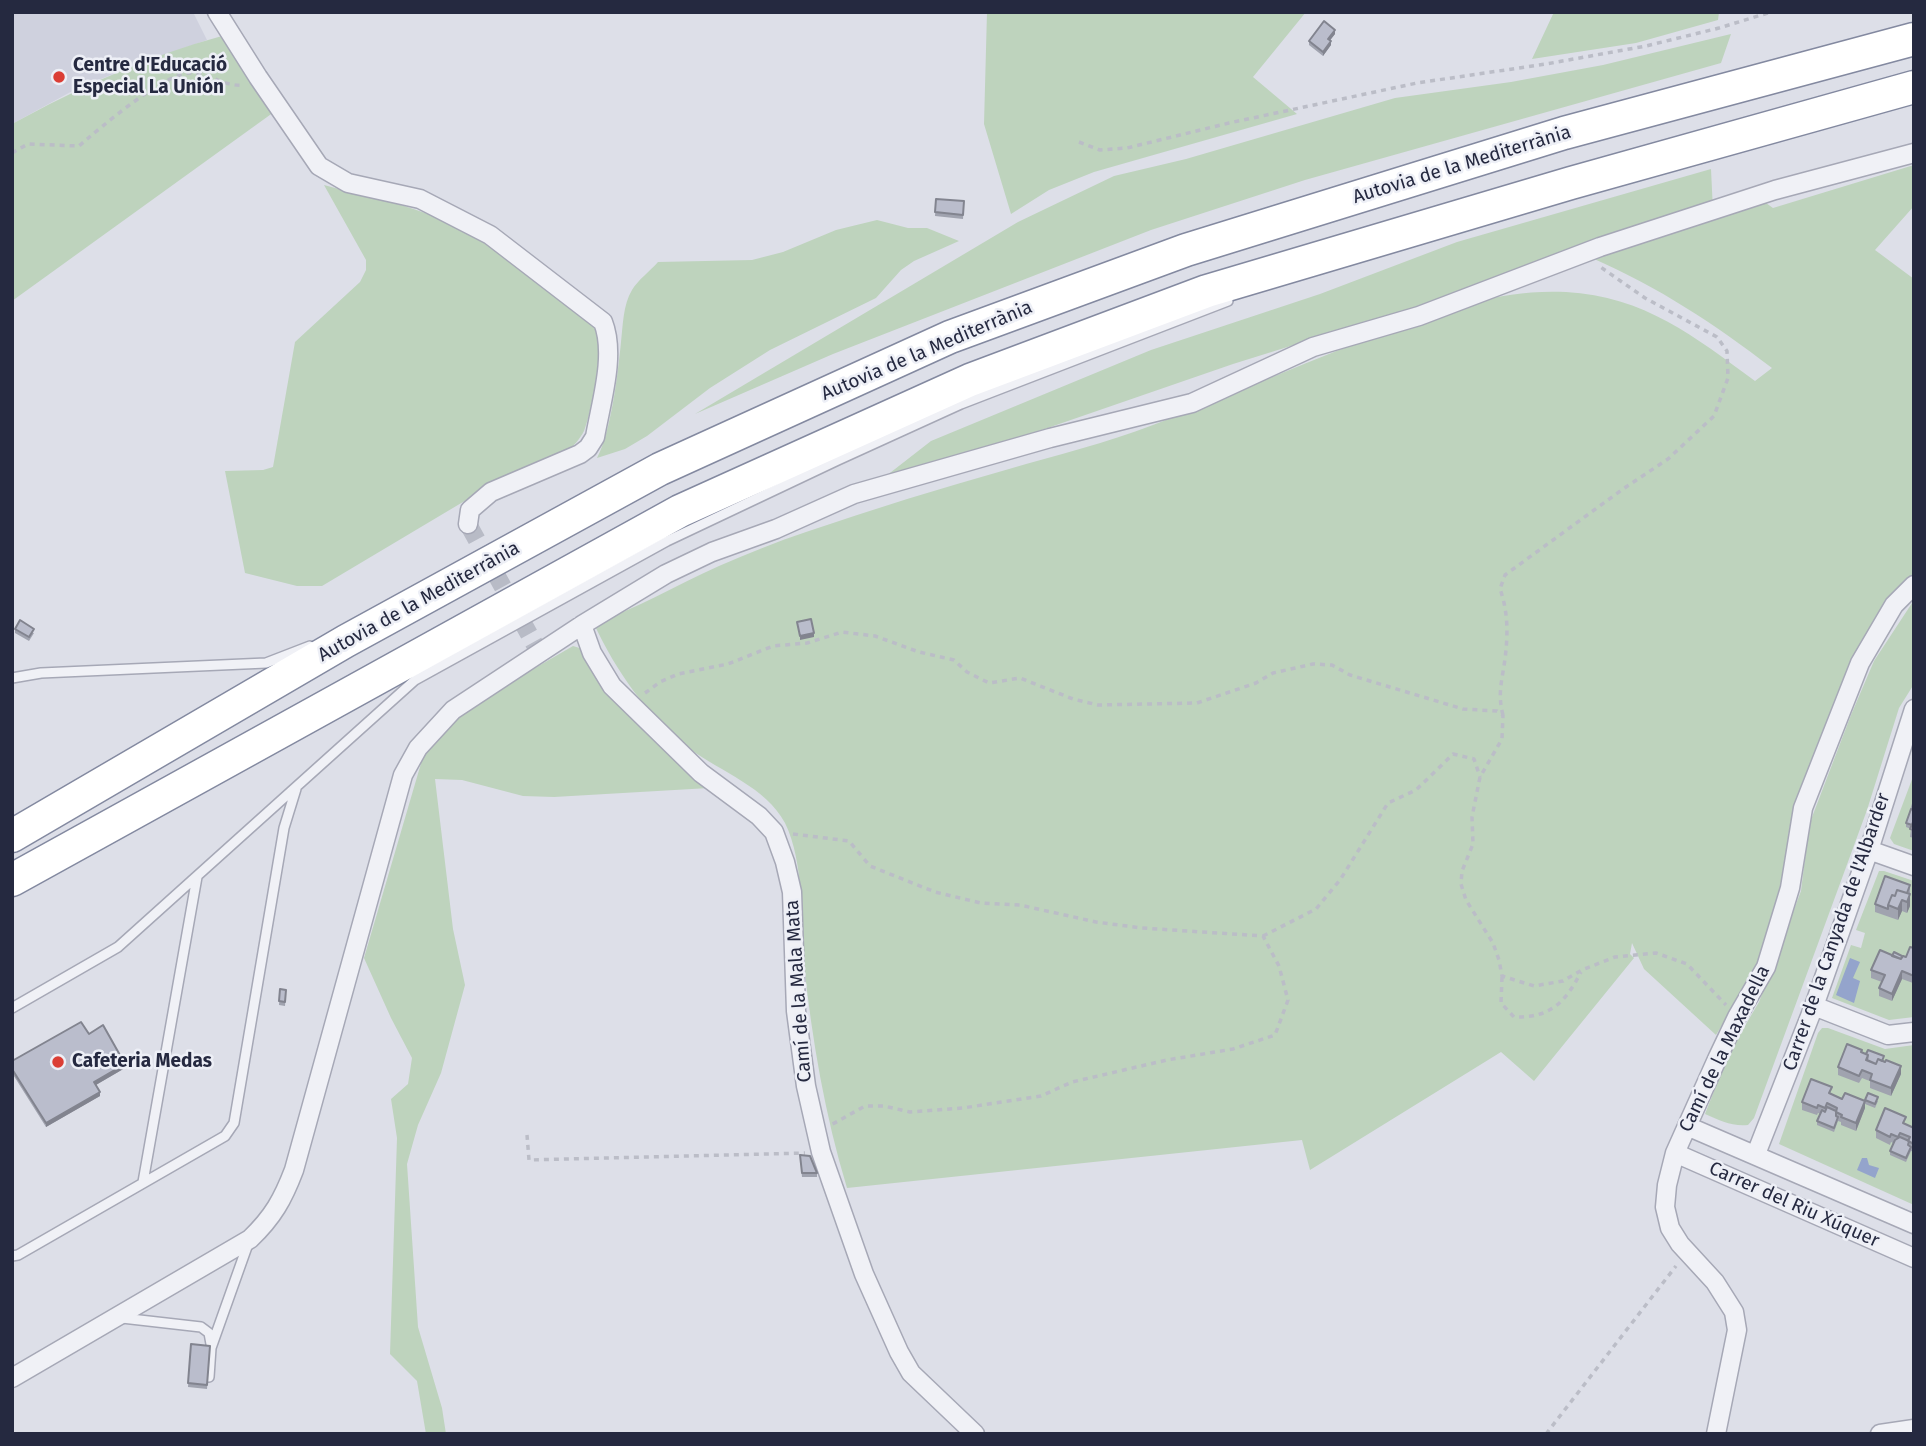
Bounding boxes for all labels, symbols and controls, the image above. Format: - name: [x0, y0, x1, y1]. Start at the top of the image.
- place label: Centre d'Educació Especial La Unión: [73, 55, 227, 99]
- marker: Centre d'Educació Especial La Unión: [51, 69, 67, 85]
- street label: Autovia de la Mediterrània: [1350, 121, 1574, 209]
- street label: Autovia de la Mediterrània: [818, 296, 1036, 406]
- street label: Autovia de la Mediterrània: [314, 537, 524, 667]
- street label: Carrer de la Canyada de l'Albarder: [1779, 790, 1895, 1074]
- street label: Camí de la Mala Mata: [781, 899, 817, 1083]
- street label: Camí de la Maxadella: [1675, 962, 1775, 1136]
- place label: Cafeteria Medas: [72, 1051, 212, 1073]
- marker: Cafeteria Medas: [50, 1054, 66, 1070]
- street label: Carrer del Riu Xúquer: [1705, 1157, 1883, 1253]

